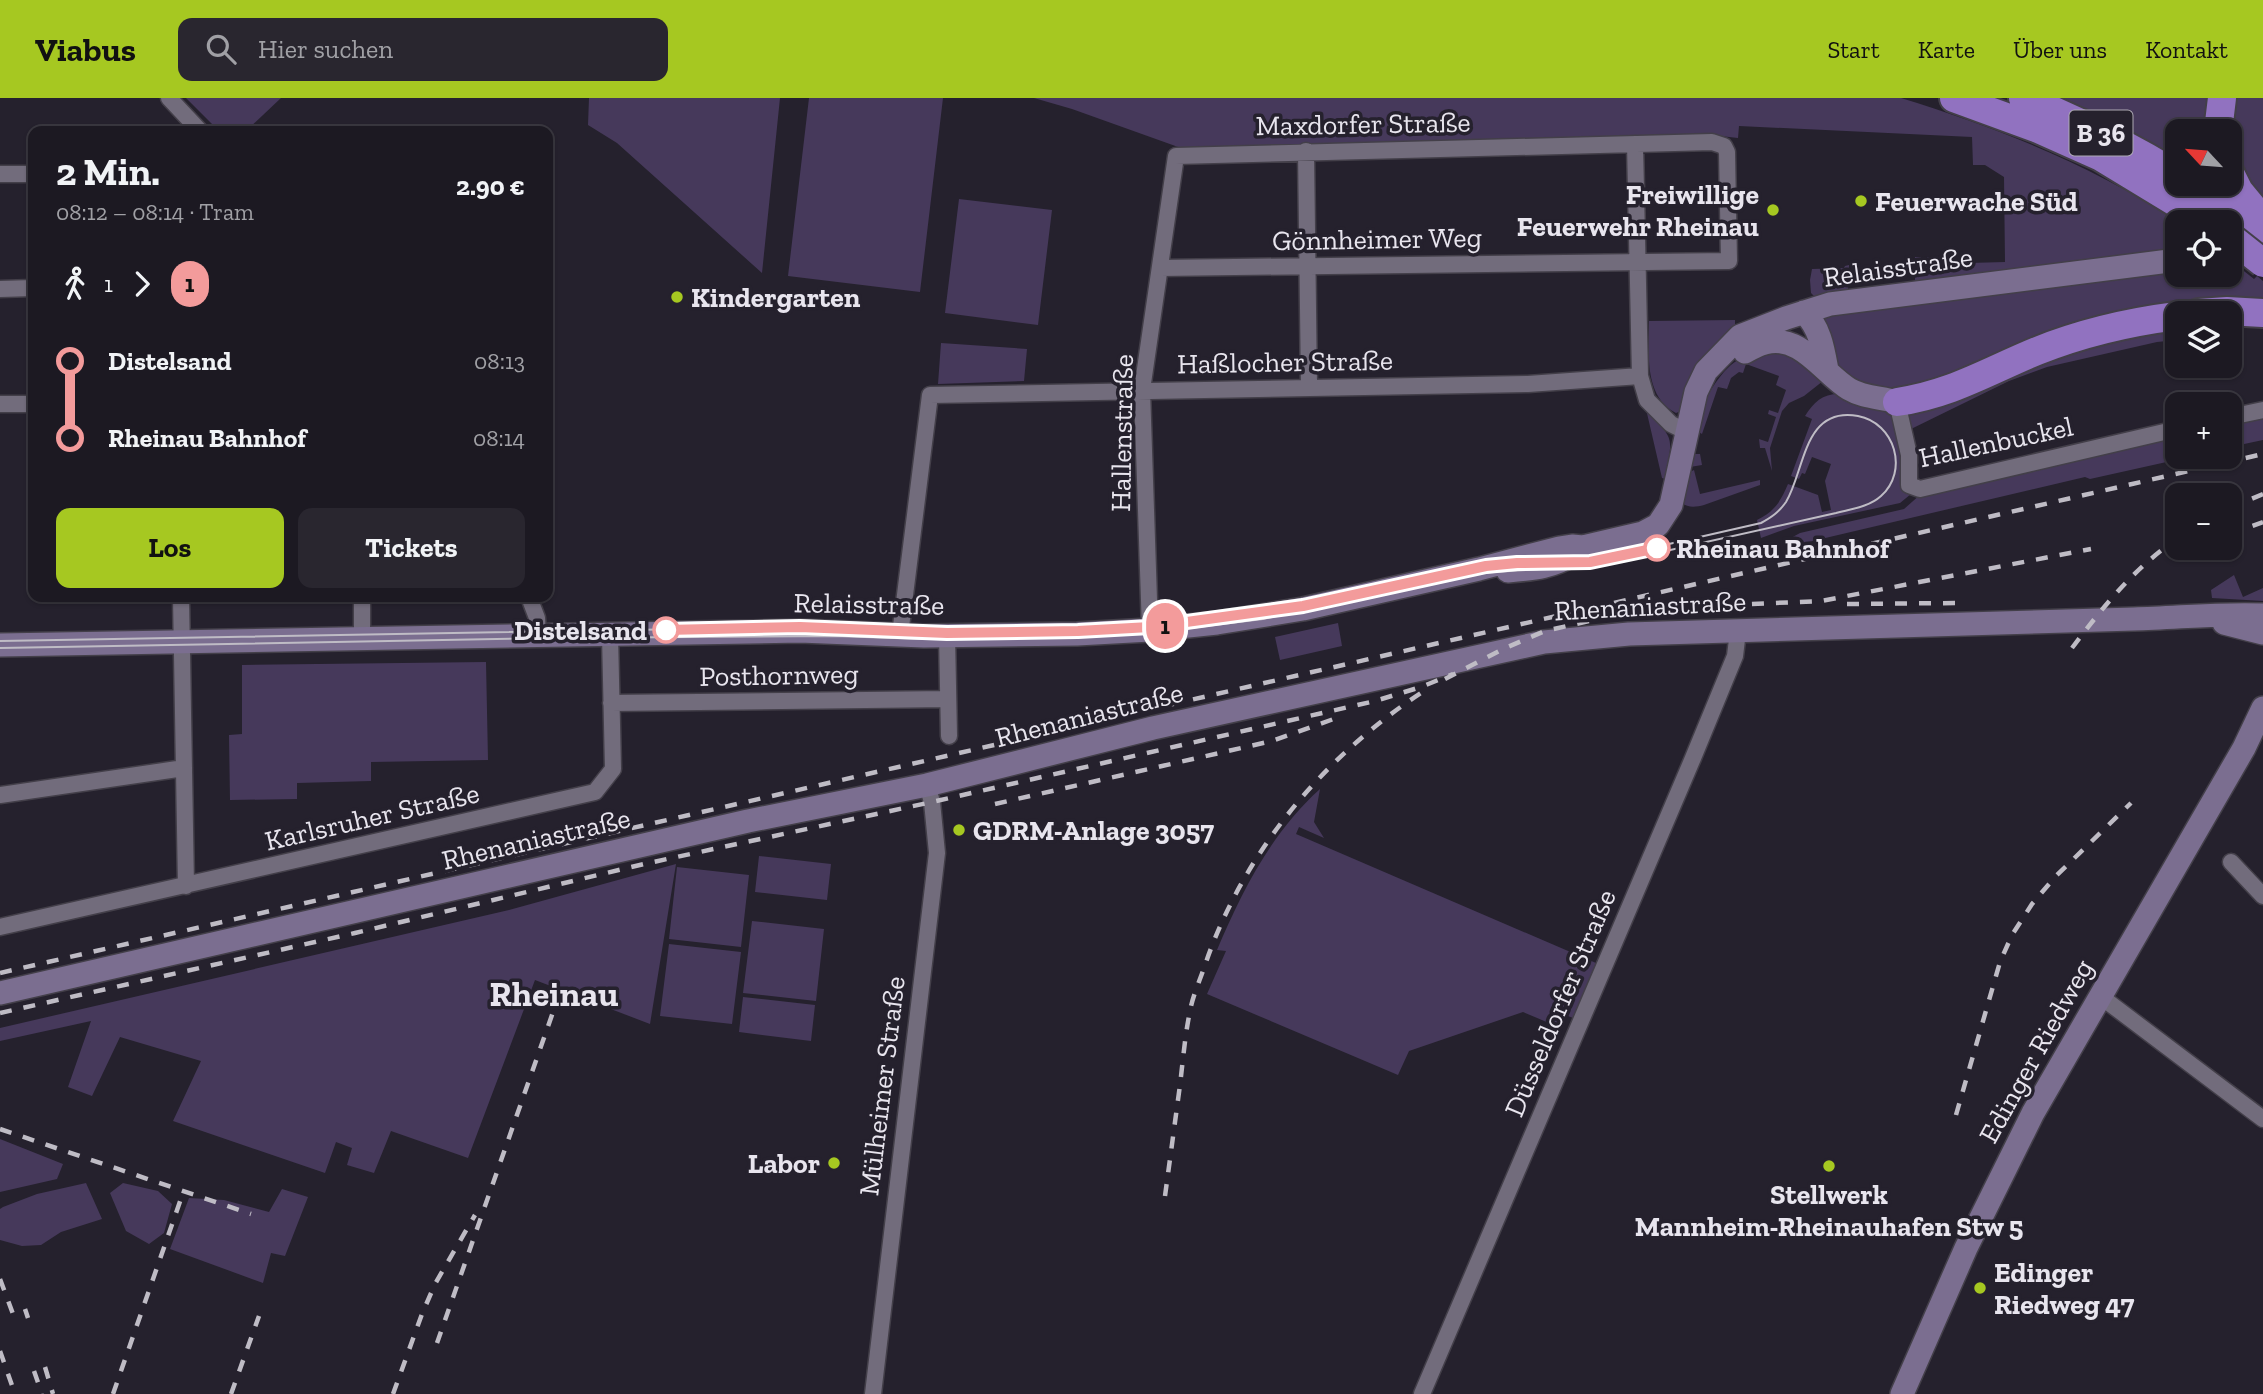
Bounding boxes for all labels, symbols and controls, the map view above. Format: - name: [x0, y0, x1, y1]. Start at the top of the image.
- search box: [178, 18, 668, 81]
- text: Viabus: [35, 30, 136, 69]
- icon: search: [202, 30, 240, 68]
- text: Hier suchen: [258, 33, 393, 65]
- text: Start: [1827, 35, 1880, 64]
- text: Karte: [1918, 35, 1975, 64]
- text: Über uns: [2013, 35, 2107, 64]
- text: Kontakt: [2145, 35, 2228, 64]
- street label: Maxdorfer Straße: [1255, 106, 1471, 142]
- road number: B 36: [2070, 110, 2132, 156]
- north arrow: [2165, 119, 2242, 196]
- map controls: [2165, 119, 2242, 560]
- text: 2 Min.: [56, 149, 160, 195]
- text: 2.90 €: [456, 170, 525, 202]
- place label: Freiwillige Feuerwehr Rheinau: [1517, 178, 1759, 243]
- place label: Feuerwache Süd: [1875, 185, 2078, 218]
- marker: Feuerwache Süd: [1853, 193, 1869, 209]
- text: 08:12 – 08:14 · Tram: [56, 198, 254, 226]
- marker: Freiwillige Feuerwehr Rheinau: [1765, 202, 1781, 218]
- button: locate: [2165, 210, 2242, 287]
- street label: Gönnheimer Weg: [1272, 221, 1482, 257]
- street label: Relaisstraße: [1821, 240, 1975, 294]
- icon: walk: [56, 265, 94, 303]
- icon: forward: [123, 265, 161, 303]
- text: 1: [185, 269, 195, 298]
- text: 1: [104, 270, 113, 298]
- place label: Kindergarten: [691, 281, 861, 314]
- marker: Kindergarten: [669, 289, 685, 305]
- button: layers: [2165, 301, 2242, 378]
- street label: Haßlocher Straße: [1177, 344, 1393, 380]
- text: Distelsand: [108, 345, 232, 377]
- text: 08:13: [474, 347, 525, 375]
- street label: Hallenstraße: [1104, 354, 1140, 512]
- button: +: [2165, 392, 2242, 469]
- street label: Hallenbuckel: [1916, 410, 2076, 474]
- text: Rheinau Bahnhof: [108, 422, 306, 454]
- text: 08:14: [473, 424, 525, 452]
- button: −: [2165, 483, 2242, 560]
- button: Los: [56, 508, 284, 588]
- button: Tickets: [298, 508, 525, 588]
- place label: Rheinau Bahnhof: [1676, 532, 1892, 565]
- marker: Rheinau Bahnhof: [1644, 535, 1670, 561]
- street label: Rhenaniastraße: [1553, 584, 1747, 628]
- street label: Relaisstraße: [793, 586, 945, 622]
- line badge: 1: [1142, 603, 1188, 649]
- text: 1: [1160, 611, 1170, 640]
- place label: Distelsand: [514, 614, 647, 647]
- marker: Distelsand: [653, 617, 679, 643]
- street label: Posthornweg: [699, 657, 859, 693]
- street label: Rhenaniastraße: [992, 676, 1186, 754]
- street label: Karlsruher Straße: [262, 776, 482, 858]
- street label: Rhenaniastraße: [439, 801, 633, 877]
- place label: GDRM-Anlage 3057: [973, 814, 1214, 847]
- marker: GDRM-Anlage 3057: [951, 822, 967, 838]
- street label: Düsseldorfer Straße: [1497, 884, 1623, 1122]
- street label: Edinger Riedweg: [1972, 953, 2100, 1149]
- district label: Rheinau: [490, 973, 618, 1015]
- street label: Mülheimer Straße: [852, 974, 912, 1198]
- place label: Labor: [748, 1147, 820, 1180]
- marker: Labor: [826, 1155, 842, 1171]
- marker: Stellwerk Mannheim-Rheinauhafen Stw 5: [1821, 1158, 1837, 1174]
- place label: Stellwerk Mannheim-Rheinauhafen Stw 5: [1635, 1178, 2023, 1243]
- place label: Edinger Riedweg 47: [1994, 1256, 2134, 1321]
- marker: Edinger Riedweg 47: [1972, 1280, 1988, 1296]

